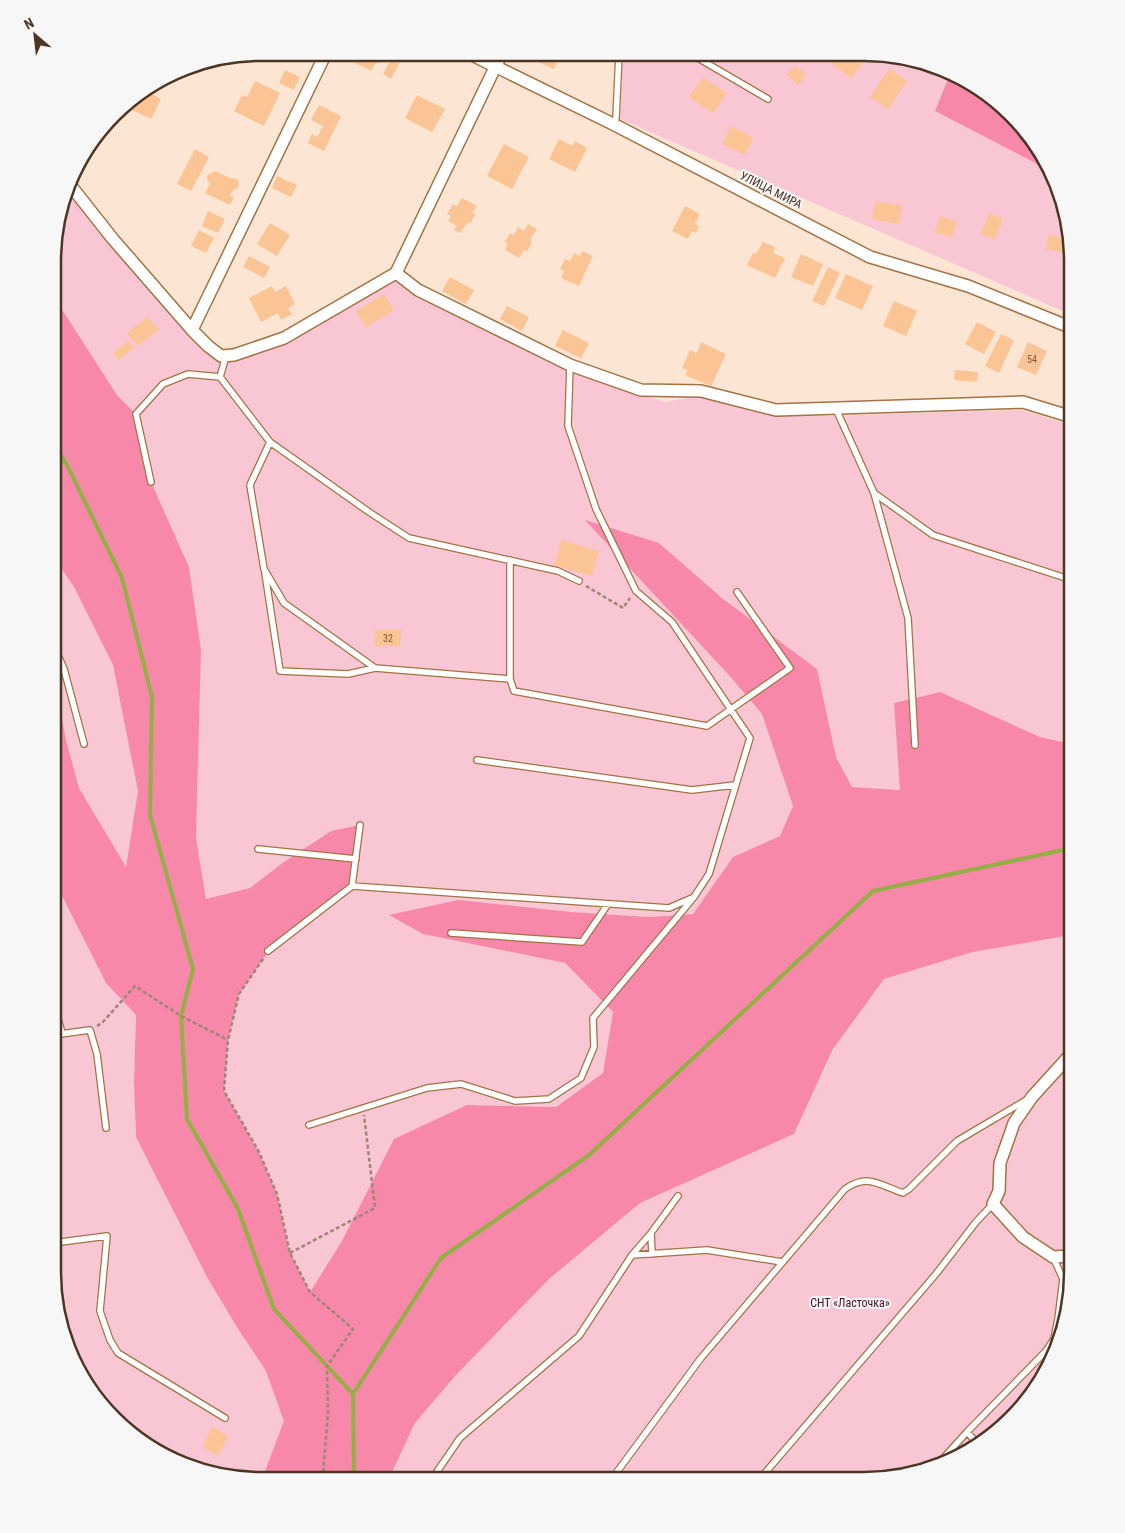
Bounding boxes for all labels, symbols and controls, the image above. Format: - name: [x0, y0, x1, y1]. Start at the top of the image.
- north arrow: [10, 10, 60, 60]
- text: N: [21, 14, 36, 33]
- street label: УЛИЦА МИРА: [738, 168, 804, 212]
- house number: 54: [1027, 354, 1037, 365]
- house number: 32: [383, 633, 393, 644]
- park label: СНТ «Ласточка»: [810, 1296, 890, 1310]

